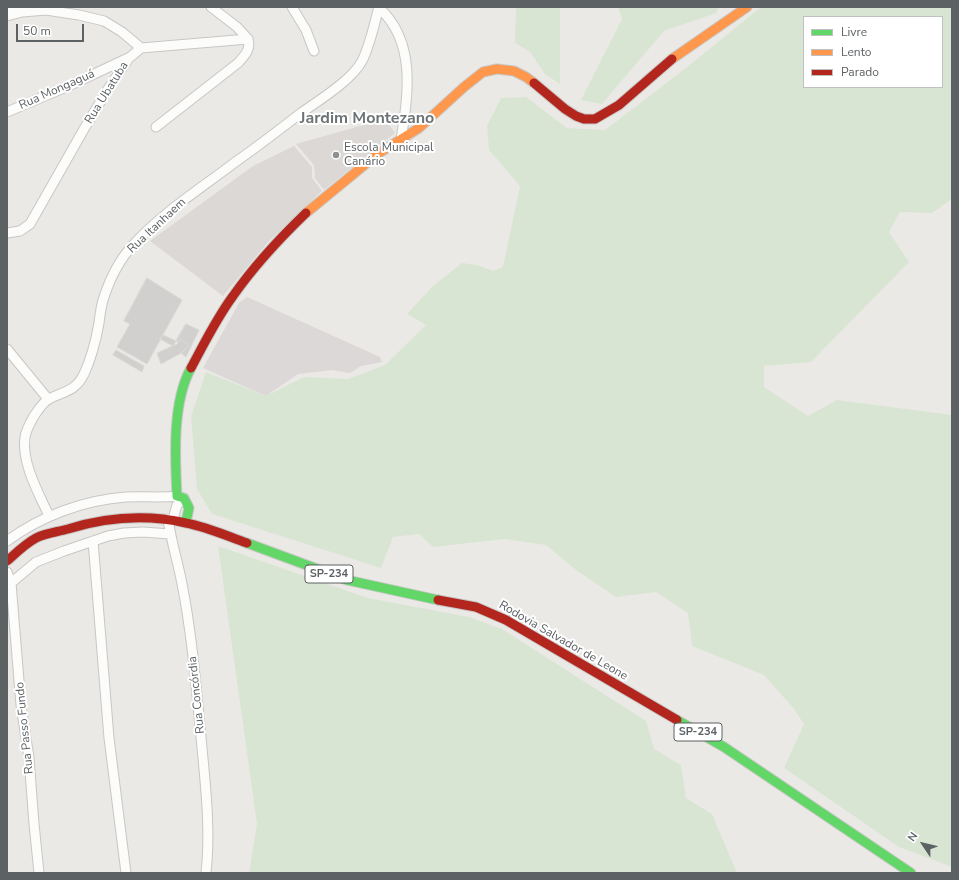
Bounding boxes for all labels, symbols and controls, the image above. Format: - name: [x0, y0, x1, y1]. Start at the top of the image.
- scale bar: [18, 16, 86, 42]
- legend: [803, 16, 943, 88]
- text: 50 m: [23, 23, 51, 39]
- text: Livre: [841, 24, 867, 40]
- text: Lento: [841, 44, 871, 60]
- street label: Rua Ubatuba: [82, 59, 132, 127]
- text: Parado: [841, 64, 879, 80]
- street label: Rua Mongaguá: [17, 67, 97, 113]
- district label: Jardim Montezano: [300, 109, 434, 129]
- place label: Escola Municipal Canário: [344, 141, 434, 169]
- marker: Escola Municipal Canário: [331, 150, 341, 160]
- street label: Rua Itanhaem: [125, 195, 189, 257]
- road number: SP-234: [305, 565, 353, 583]
- street label: Rodovia Salvador de Leone: [496, 598, 630, 684]
- street label: Rua Concórdia: [186, 656, 208, 734]
- street label: Rua Passo Fundo: [13, 681, 37, 775]
- road number: SP-234: [674, 723, 722, 741]
- north arrow: [903, 824, 943, 864]
- text: N: [904, 829, 921, 845]

